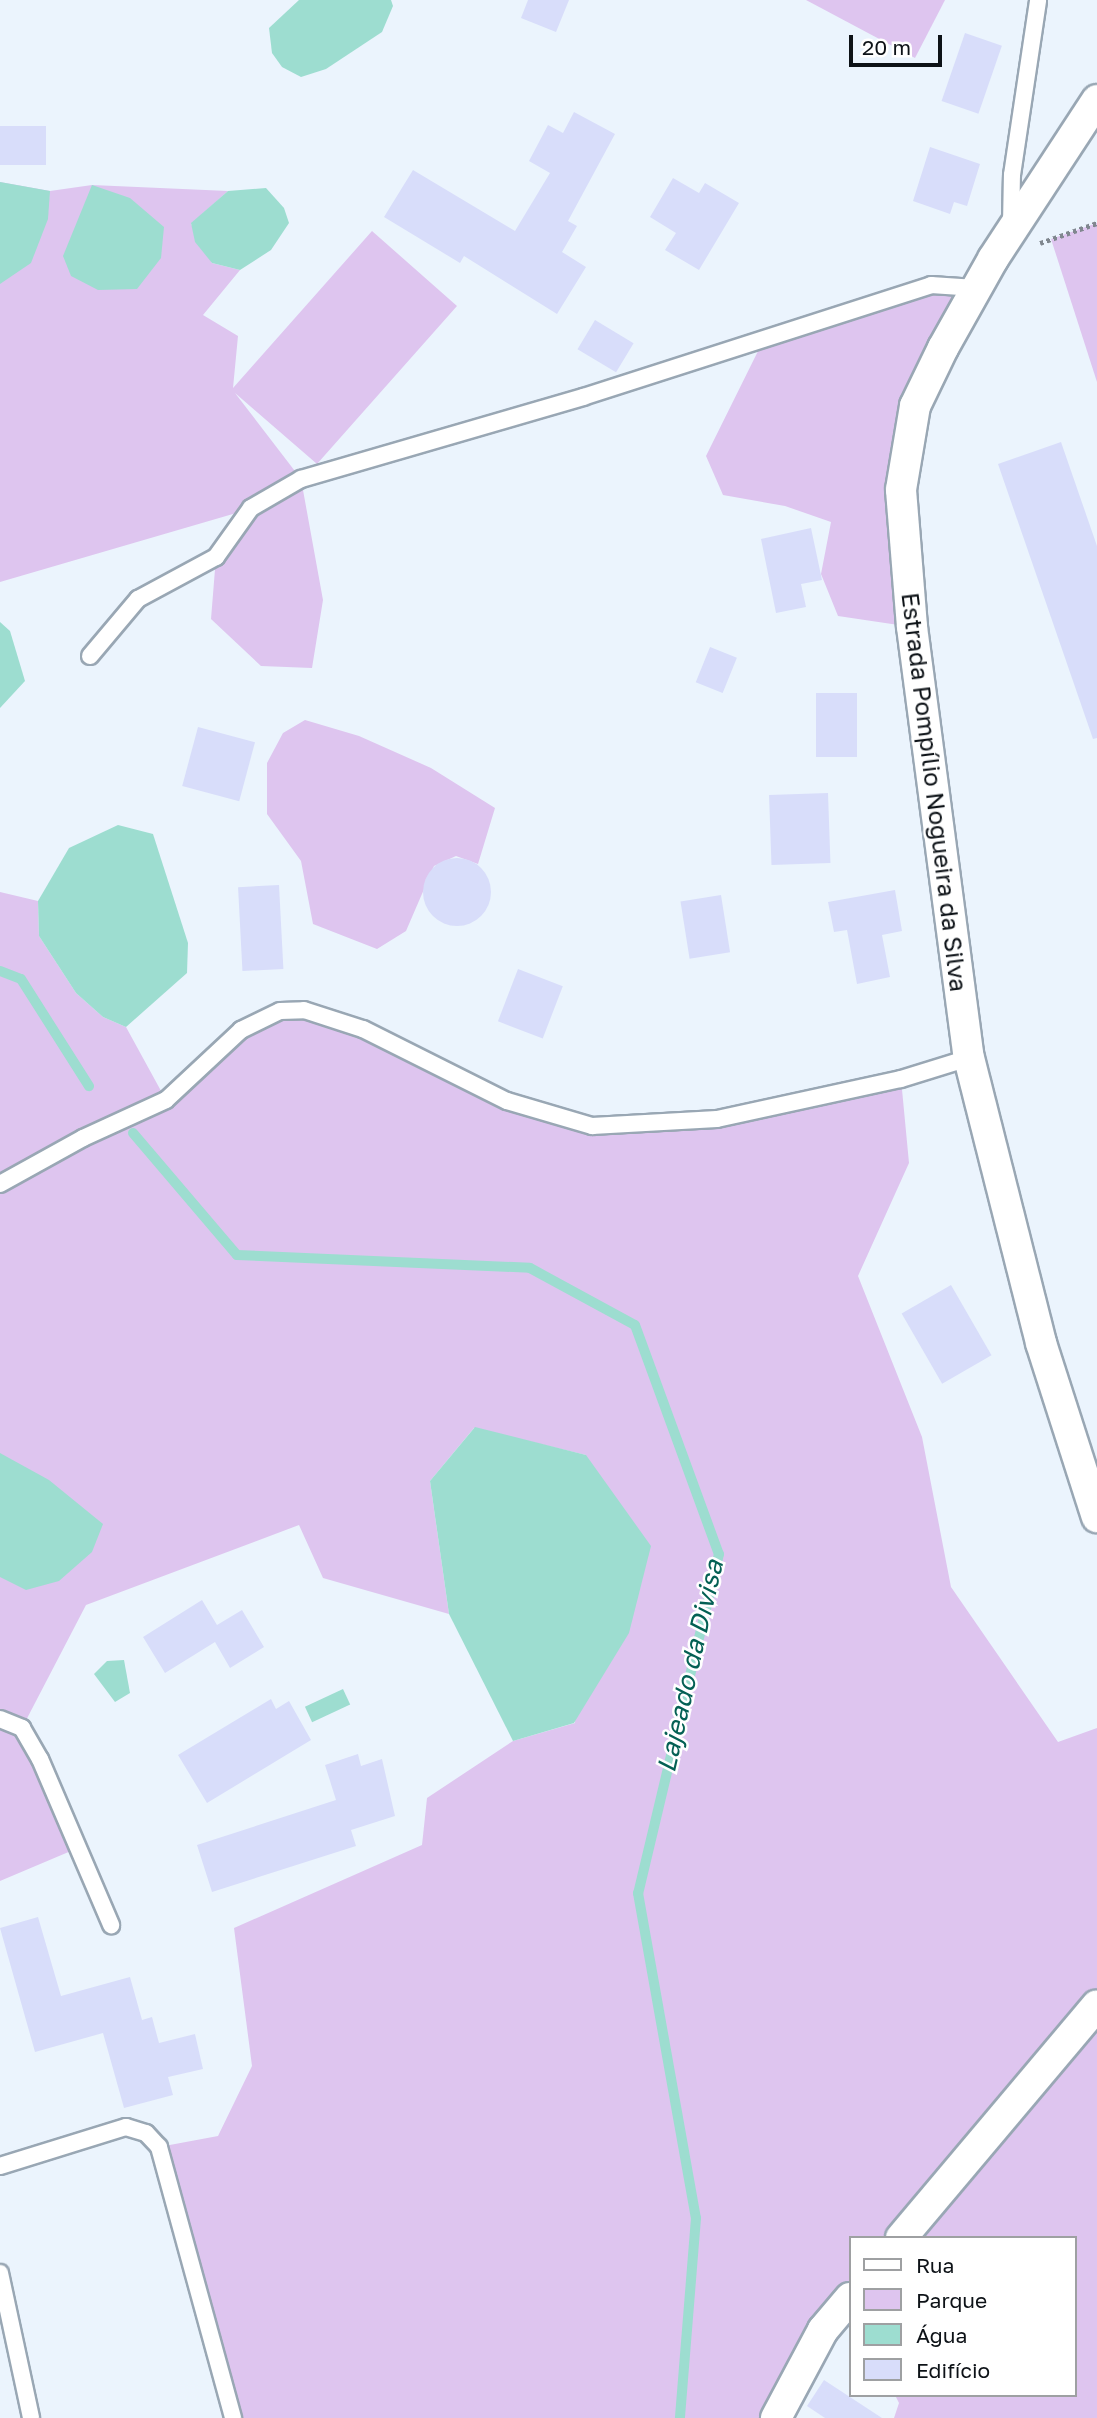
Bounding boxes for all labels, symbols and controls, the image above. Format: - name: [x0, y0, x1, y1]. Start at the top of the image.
- scale bar: [852, 21, 945, 65]
- text: 20 m: [862, 34, 911, 60]
- street label: Estrada Pompílio Nogueira da Silva: [896, 591, 974, 993]
- water label: Lajeado da Divisa: [650, 1557, 730, 1775]
- legend: [848, 2236, 1076, 2397]
- text: Rua: [916, 2252, 954, 2278]
- text: Parque: [916, 2287, 987, 2313]
- text: Água: [916, 2322, 967, 2348]
- text: Edifício: [916, 2357, 990, 2383]

